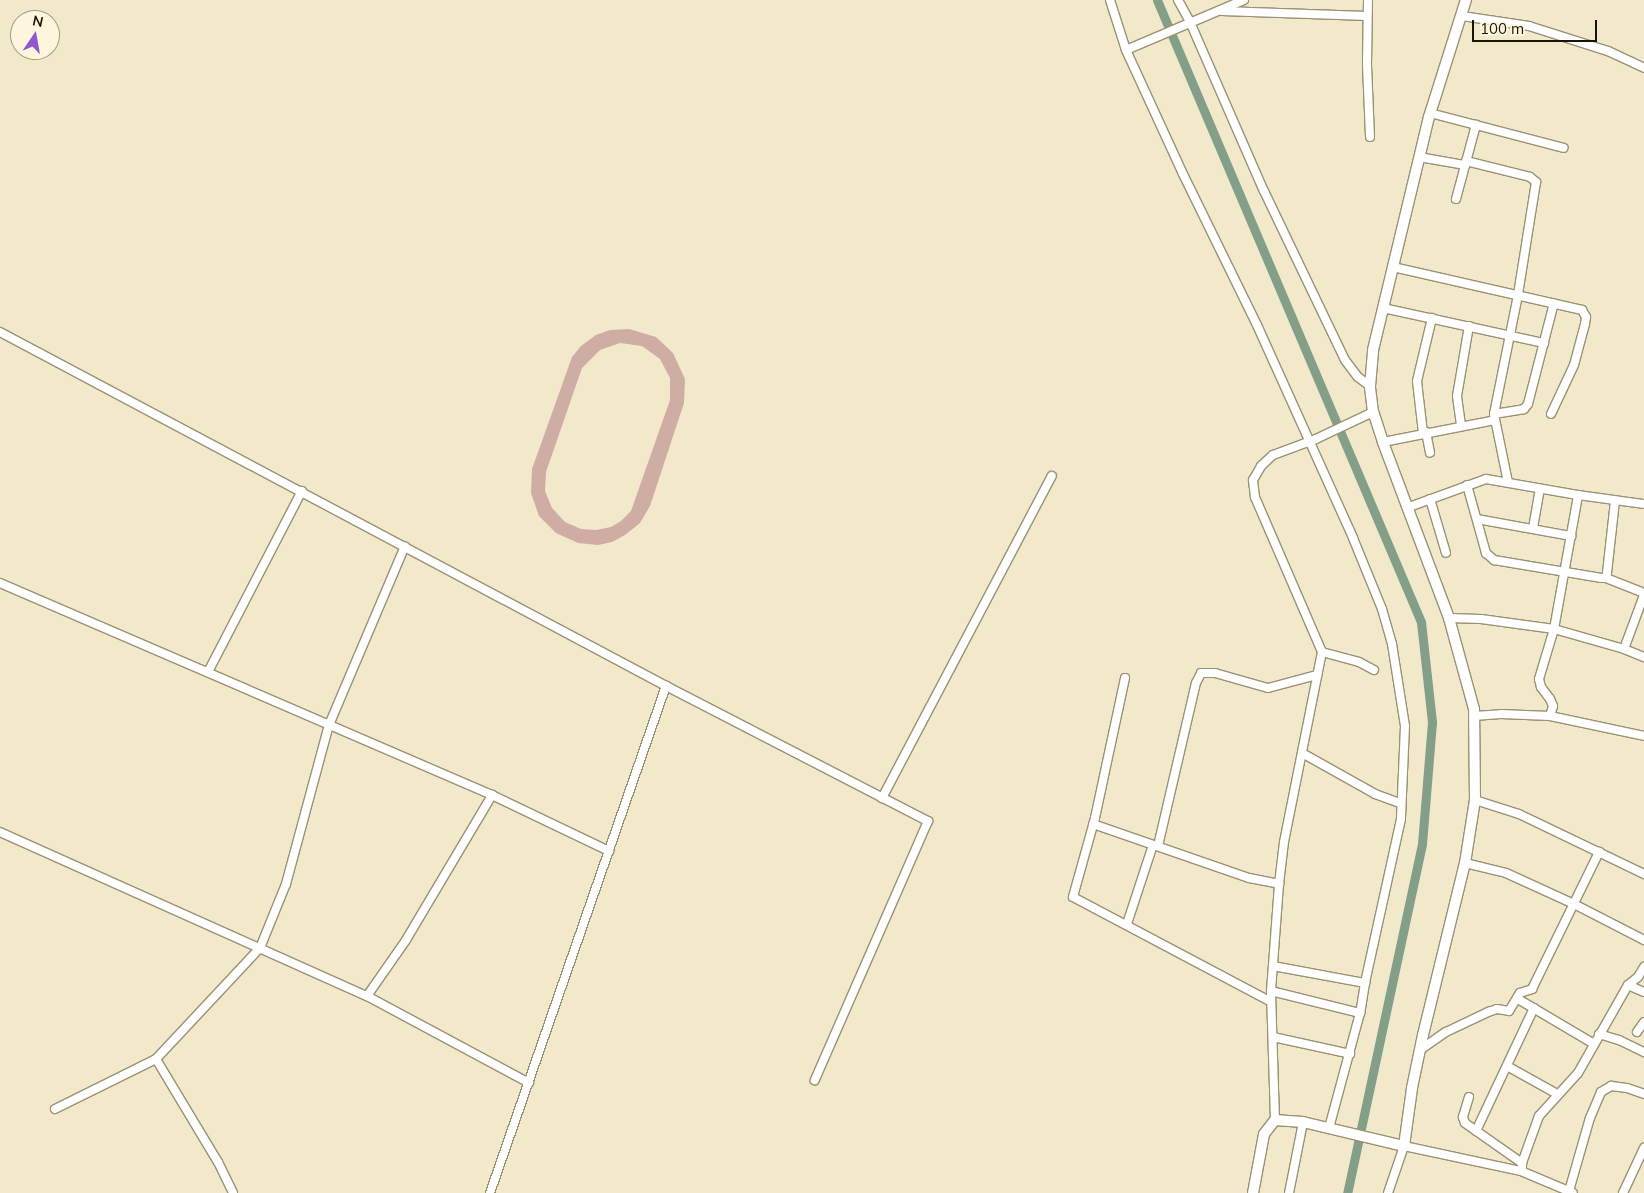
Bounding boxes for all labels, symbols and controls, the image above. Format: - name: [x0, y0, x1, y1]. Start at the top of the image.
- north arrow: [10, 10, 60, 60]
- scale bar: [1474, 10, 1599, 42]
- text: N: [31, 11, 45, 31]
- text: 100 m: [1480, 19, 1524, 38]

